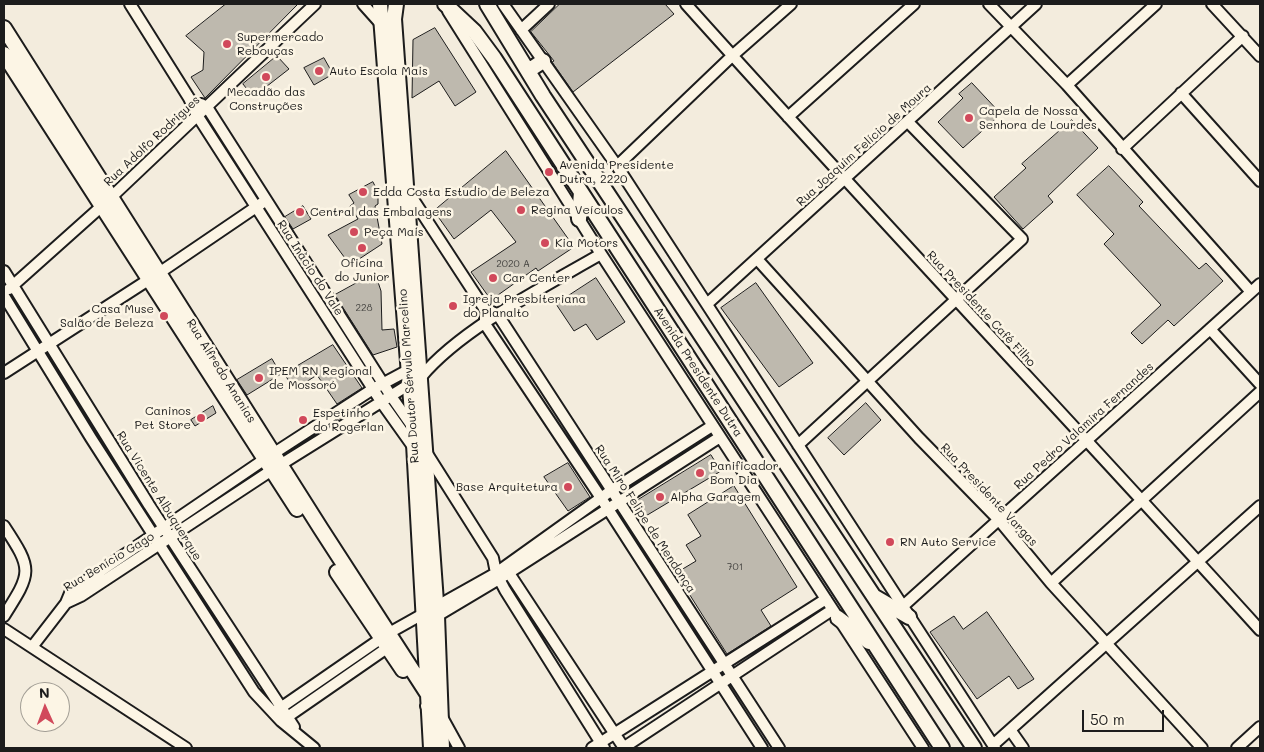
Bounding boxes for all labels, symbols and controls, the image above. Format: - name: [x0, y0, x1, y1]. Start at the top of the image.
- place label: Supermercado Rebouças: [237, 30, 323, 58]
- marker: Supermercado Rebouças: [221, 38, 233, 50]
- place label: Auto Escola Mais: [329, 64, 428, 78]
- marker: Auto Escola Mais: [313, 65, 325, 77]
- marker: Mecadão das Construções: [260, 71, 272, 83]
- street label: Rua Joaquim Felício de Moura: [794, 81, 934, 209]
- place label: Mecadão das Construções: [227, 85, 305, 113]
- street label: Rua Adolfo Rodrigues: [101, 93, 203, 189]
- place label: Capela de Nossa Senhora de Lourdes: [979, 104, 1097, 132]
- marker: Capela de Nossa Senhora de Lourdes: [963, 112, 975, 124]
- place label: Avenida Presidente Dutra, 2220: [559, 158, 674, 186]
- marker: Avenida Presidente Dutra, 2220: [543, 166, 555, 178]
- place label: Edda Costa Estudio de Beleza: [373, 185, 550, 199]
- marker: Edda Costa Estudio de Beleza: [357, 186, 369, 198]
- place label: Regina Veículos: [531, 203, 623, 217]
- marker: Regina Veículos: [515, 204, 527, 216]
- place label: Central das Embalagens: [310, 205, 452, 219]
- marker: Central das Embalagens: [294, 206, 306, 218]
- street label: Rua Inácio do Vale: [274, 218, 346, 318]
- place label: Peça Mais: [364, 225, 424, 239]
- marker: Peça Mais: [348, 226, 360, 238]
- place label: Kia Motors: [555, 236, 618, 250]
- marker: Kia Motors: [539, 237, 551, 249]
- marker: Oficina do Junior: [356, 242, 368, 254]
- street label: Rua Presidente Café Filho: [924, 248, 1038, 370]
- place label: Oficina do Junior: [334, 256, 390, 284]
- house number: 2020 A: [496, 258, 530, 270]
- place label: Car Center: [503, 271, 570, 285]
- marker: Car Center: [487, 272, 499, 284]
- street label: Rua Doutor Sérvulo Marcelino: [396, 288, 422, 464]
- place label: Igreja Presbiteriana do Planalto: [463, 292, 586, 320]
- marker: Igreja Presbiteriana do Planalto: [447, 300, 459, 312]
- place label: Casa Muse Salão de Beleza: [60, 302, 154, 330]
- house number: 228: [355, 302, 373, 314]
- street label: Avenida Presidente Dutra: [651, 304, 745, 440]
- marker: Casa Muse Salão de Beleza: [158, 310, 170, 322]
- street label: Rua Alfredo Ananias: [183, 316, 259, 426]
- street label: Rua Pedro Valamira Fernandes: [1011, 359, 1157, 493]
- place label: IPEM RN Regional de Mossoró: [269, 364, 372, 392]
- marker: IPEM RN Regional de Mossoró: [253, 372, 265, 384]
- place label: Caninos Pet Store: [135, 404, 191, 432]
- place label: Espetinho do Rogerlan: [313, 406, 384, 434]
- marker: Caninos Pet Store: [195, 412, 207, 424]
- marker: Espetinho do Rogerlan: [297, 414, 309, 426]
- street label: Rua Vicente Albuquerque: [113, 429, 205, 563]
- street label: Rua Presidente Vargas: [938, 441, 1040, 549]
- street label: Rua Miro Felipe de Mendonça: [592, 442, 698, 596]
- place label: Panificador Bom Dia: [710, 459, 779, 487]
- marker: Panificador Bom Dia: [694, 467, 706, 479]
- place label: Base Arquitetura: [456, 480, 558, 494]
- marker: Base Arquitetura: [562, 481, 574, 493]
- place label: Alpha Garagem: [670, 490, 761, 504]
- marker: Alpha Garagem: [654, 491, 666, 503]
- street label: Rua Benício Gago: [61, 529, 157, 595]
- place label: RN Auto Service: [900, 535, 996, 549]
- marker: RN Auto Service: [884, 536, 896, 548]
- house number: 701: [727, 561, 743, 573]
- north arrow: [20, 682, 70, 732]
- text: N: [39, 683, 50, 702]
- scale bar: [1084, 700, 1166, 732]
- text: 50 m: [1090, 709, 1125, 729]

